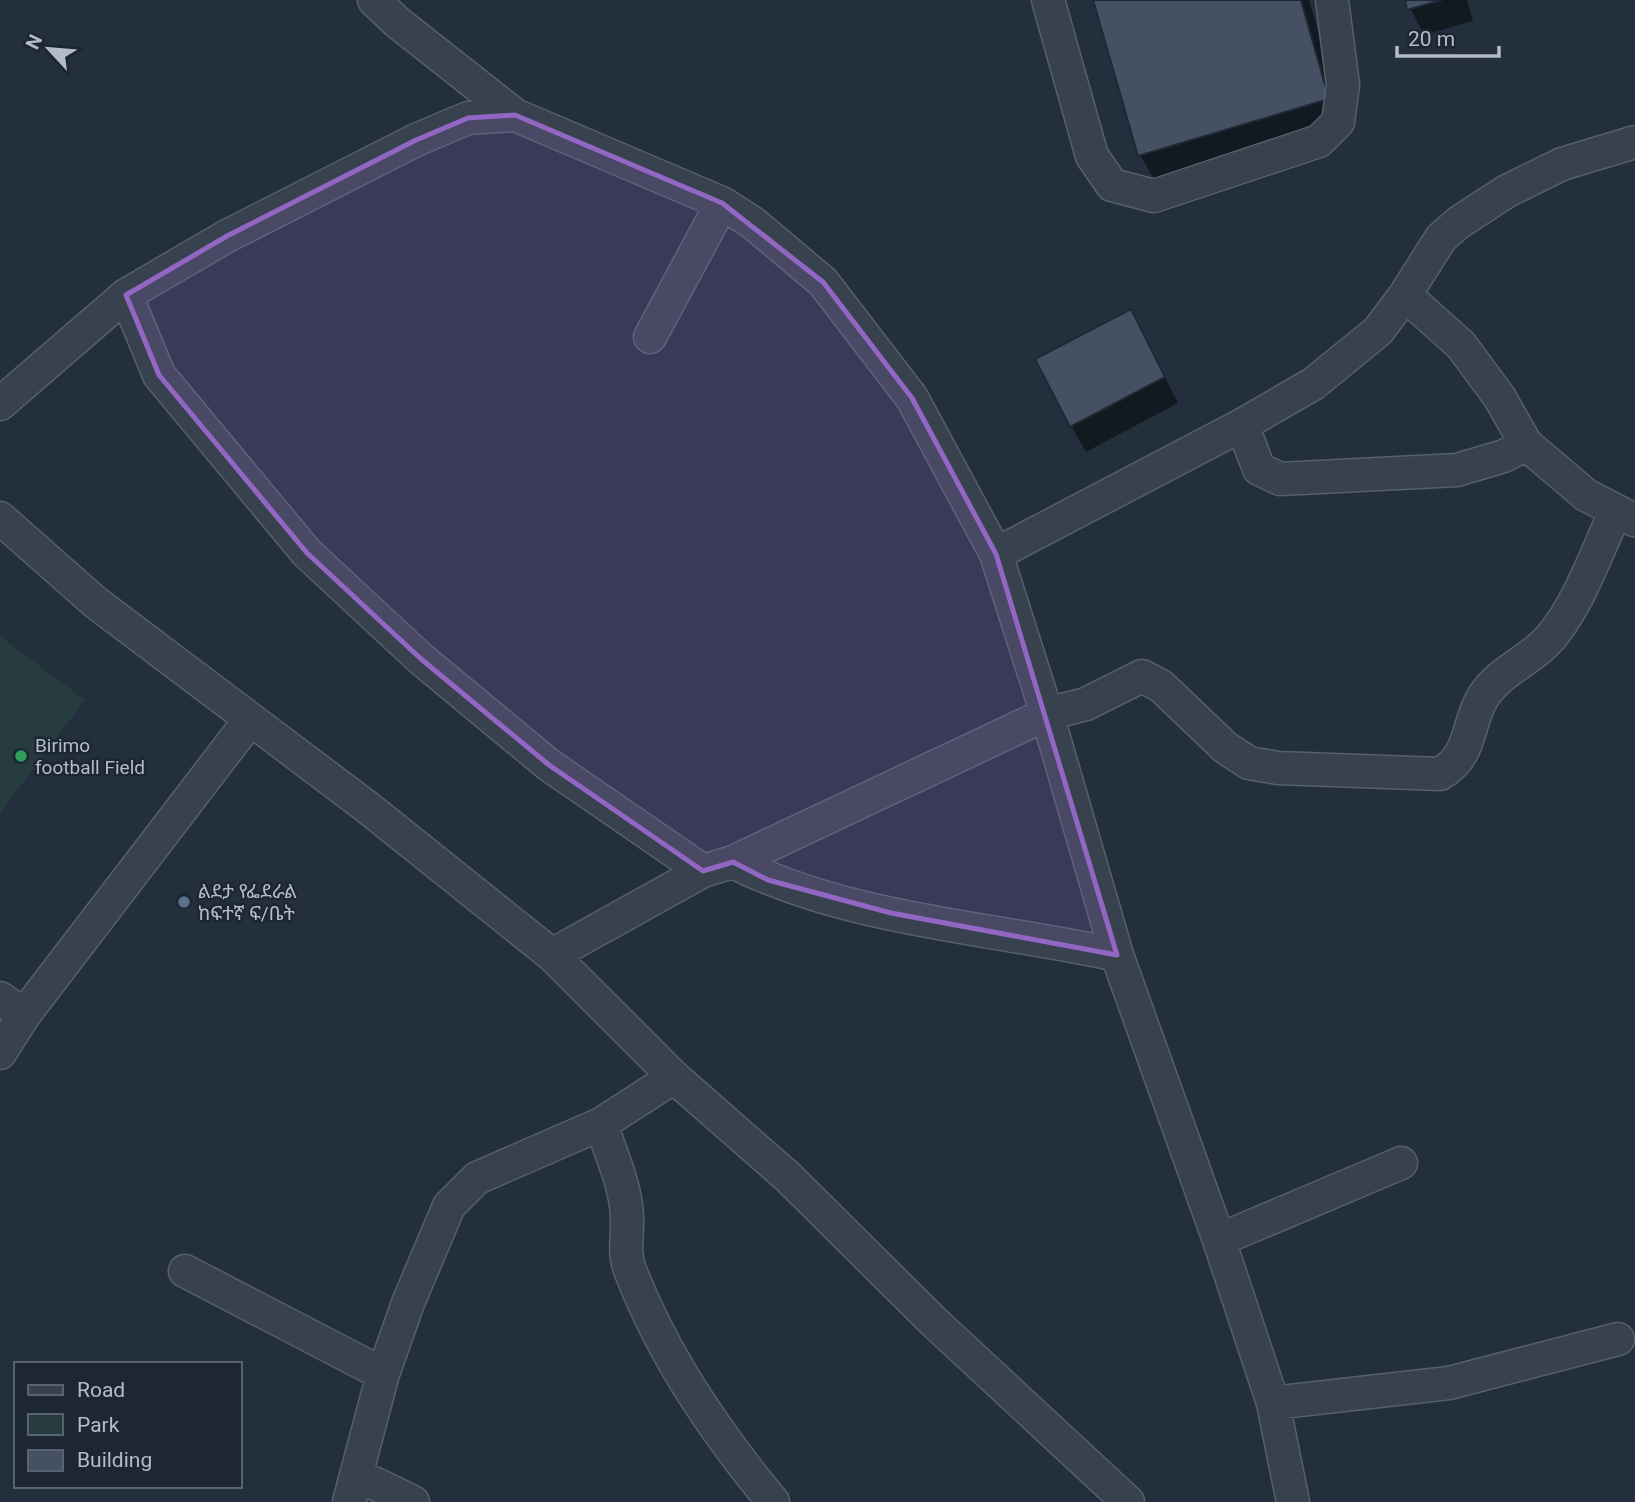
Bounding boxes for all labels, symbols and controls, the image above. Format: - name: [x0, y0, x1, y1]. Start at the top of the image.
- north arrow: [14, 14, 84, 84]
- scale bar: [1397, 14, 1498, 58]
- text: 20 m: [1408, 27, 1455, 51]
- text: N: [21, 31, 47, 53]
- place label: Birimo football Field: [35, 734, 145, 779]
- marker: Birimo football Field: [13, 748, 29, 764]
- place label: ልደታ የፌደራል ከፍተኛ ፍ/ቤት: [198, 880, 297, 925]
- marker: ልደታ የፌደራል ከፍተኛ ፍ/ቤት: [176, 894, 192, 910]
- legend: [14, 1362, 242, 1488]
- text: Road: [77, 1378, 125, 1402]
- text: Park: [77, 1413, 120, 1437]
- text: Building: [77, 1448, 152, 1472]

